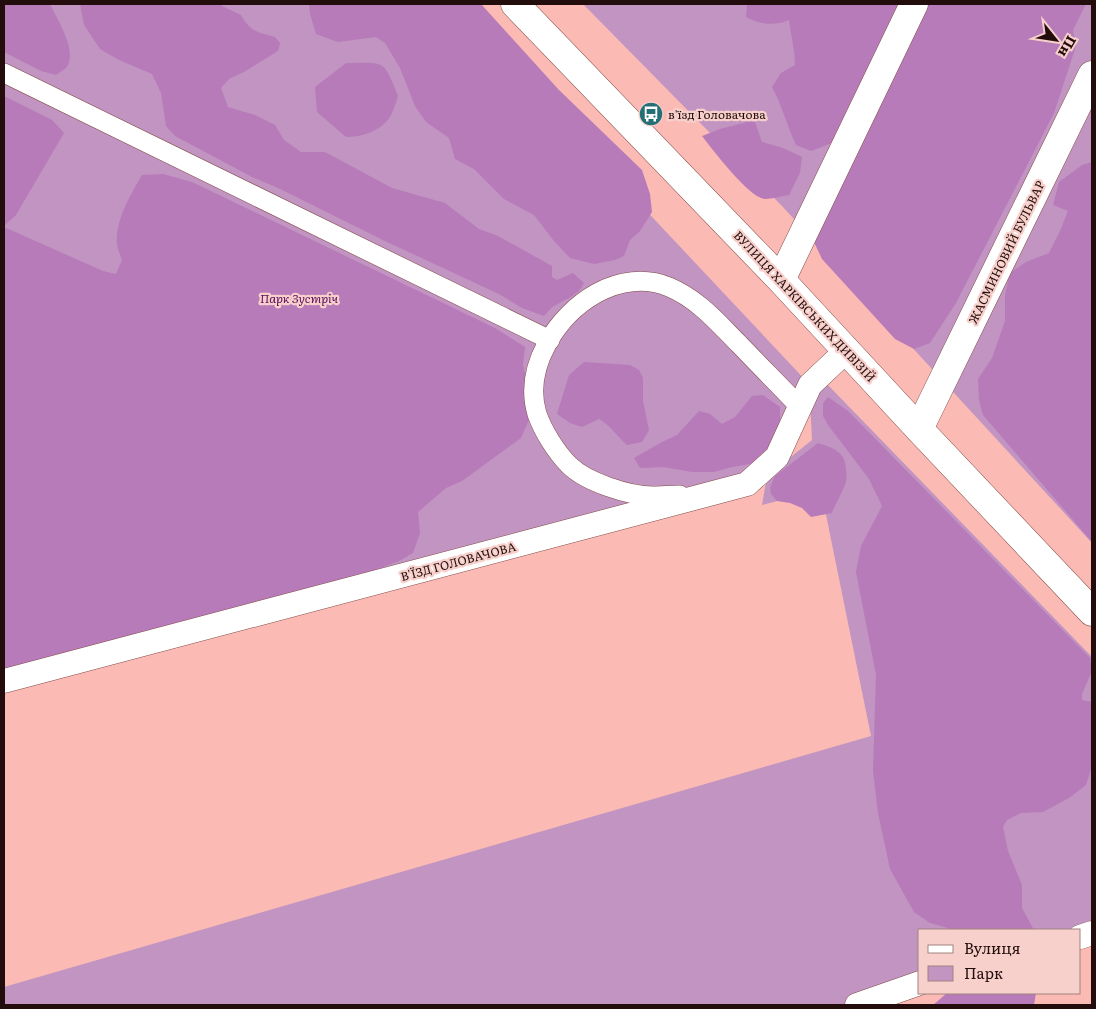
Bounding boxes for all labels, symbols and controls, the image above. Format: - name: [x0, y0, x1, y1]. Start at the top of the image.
- north arrow: [1031, 15, 1081, 65]
- text: Пн: [1054, 33, 1082, 62]
- bus stop icon: в'їзд Головачова: [638, 101, 664, 127]
- place label: в'їзд Головачова: [668, 105, 766, 123]
- street label: ЖАСМИНОВИЙ БУЛЬВАР: [963, 177, 1049, 327]
- street label: ВУЛИЦЯ ХАРКІВСЬКИХ ДИВІЗІЙ: [730, 226, 880, 386]
- park label: Парк Зустріч: [260, 289, 339, 307]
- street label: В'ЇЗД ГОЛОВАЧОВА: [398, 537, 518, 585]
- legend: [918, 929, 1081, 994]
- text: Вулиця: [964, 936, 1021, 959]
- text: Парк: [964, 961, 1003, 984]

